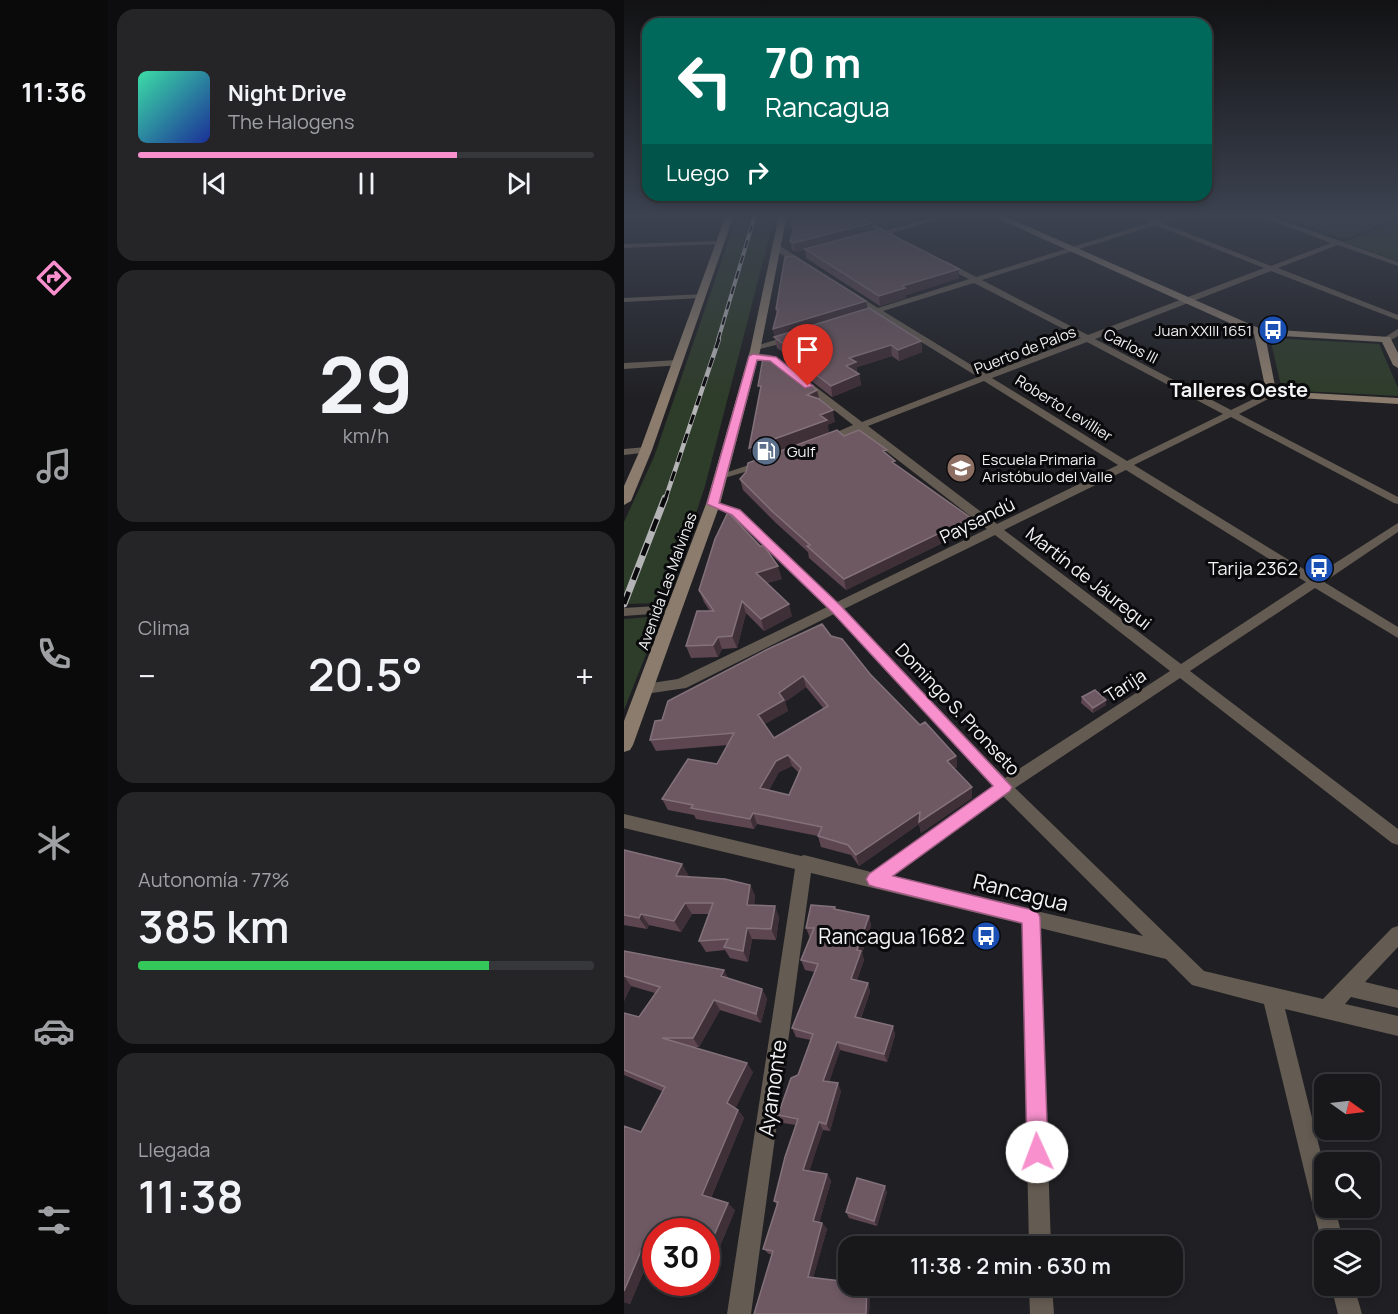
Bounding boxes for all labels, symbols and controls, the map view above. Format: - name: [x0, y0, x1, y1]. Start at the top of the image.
- text: 70 m: [765, 33, 861, 91]
- icon: left: [666, 42, 744, 120]
- text: 11:36: [21, 73, 87, 110]
- text: Night Drive: [228, 78, 347, 108]
- text: Rancagua: [765, 88, 890, 125]
- text: The Halogens: [228, 108, 354, 135]
- icon: right: [741, 156, 774, 189]
- text: Luego: [666, 158, 729, 188]
- icon: previous: [198, 167, 231, 200]
- icon: pause: [350, 167, 383, 200]
- icon: next: [502, 167, 535, 200]
- icon: directions: [33, 257, 75, 299]
- bus stop icon: Juan XXIII 1651: [1257, 314, 1289, 346]
- place label: Juan XXIII 1651: [1155, 320, 1252, 341]
- street label: Puerto de Palos: [971, 321, 1079, 379]
- street label: Carlos III: [1100, 323, 1162, 369]
- pin: [782, 324, 833, 386]
- text: 29: [319, 330, 413, 436]
- icon: arrive: [791, 333, 824, 366]
- street label: Roberto Levillier: [1011, 370, 1117, 447]
- district label: Talleres Oeste: [1170, 376, 1308, 403]
- text: km/h: [343, 422, 389, 449]
- fuel station icon: Gulf: [750, 435, 782, 467]
- place label: Gulf: [787, 441, 816, 462]
- icon: music: [33, 445, 75, 487]
- place label: Escuela Primaria Aristóbulo del Valle: [982, 449, 1113, 487]
- school or university icon: Escuela Primaria Aristóbulo del Valle: [945, 452, 977, 484]
- street label: Paysandú: [935, 491, 1019, 549]
- street label: Avenida Las Malvinas: [632, 509, 702, 653]
- street label: Martín de Jáuregui: [1021, 521, 1157, 635]
- bus stop icon: Tarija 2362: [1303, 552, 1335, 584]
- place label: Tarija 2362: [1208, 556, 1298, 580]
- text: Clima: [138, 614, 190, 641]
- icon: phone: [33, 633, 75, 675]
- street label: Domingo S. Pronseto: [890, 638, 1026, 780]
- text: 20.5°: [308, 643, 423, 705]
- text: −: [138, 653, 156, 698]
- text: +: [575, 653, 594, 698]
- street label: Tarija: [1100, 663, 1150, 707]
- icon: climate: [33, 822, 75, 864]
- text: Autonomía · 77%: [138, 866, 290, 893]
- street label: Rancagua: [971, 867, 1071, 917]
- text: 385 km: [138, 895, 289, 957]
- bus stop icon: Rancagua 1682: [970, 920, 1002, 952]
- place label: Rancagua 1682: [818, 922, 965, 950]
- icon: car: [33, 1010, 75, 1052]
- street label: Ayamonte: [751, 1038, 793, 1138]
- north arrow: [1314, 1074, 1380, 1140]
- map controls: [1314, 1074, 1380, 1296]
- position arrow: [1005, 1120, 1069, 1184]
- text: Llegada: [138, 1136, 210, 1163]
- button: search: [1314, 1152, 1380, 1218]
- text: 11:38: [138, 1165, 244, 1227]
- icon: filters: [33, 1199, 75, 1241]
- speed limit sign: 30: [642, 1218, 720, 1296]
- button: layers: [1314, 1230, 1380, 1296]
- text: 11:38 · 2 min · 630 m: [910, 1251, 1111, 1281]

